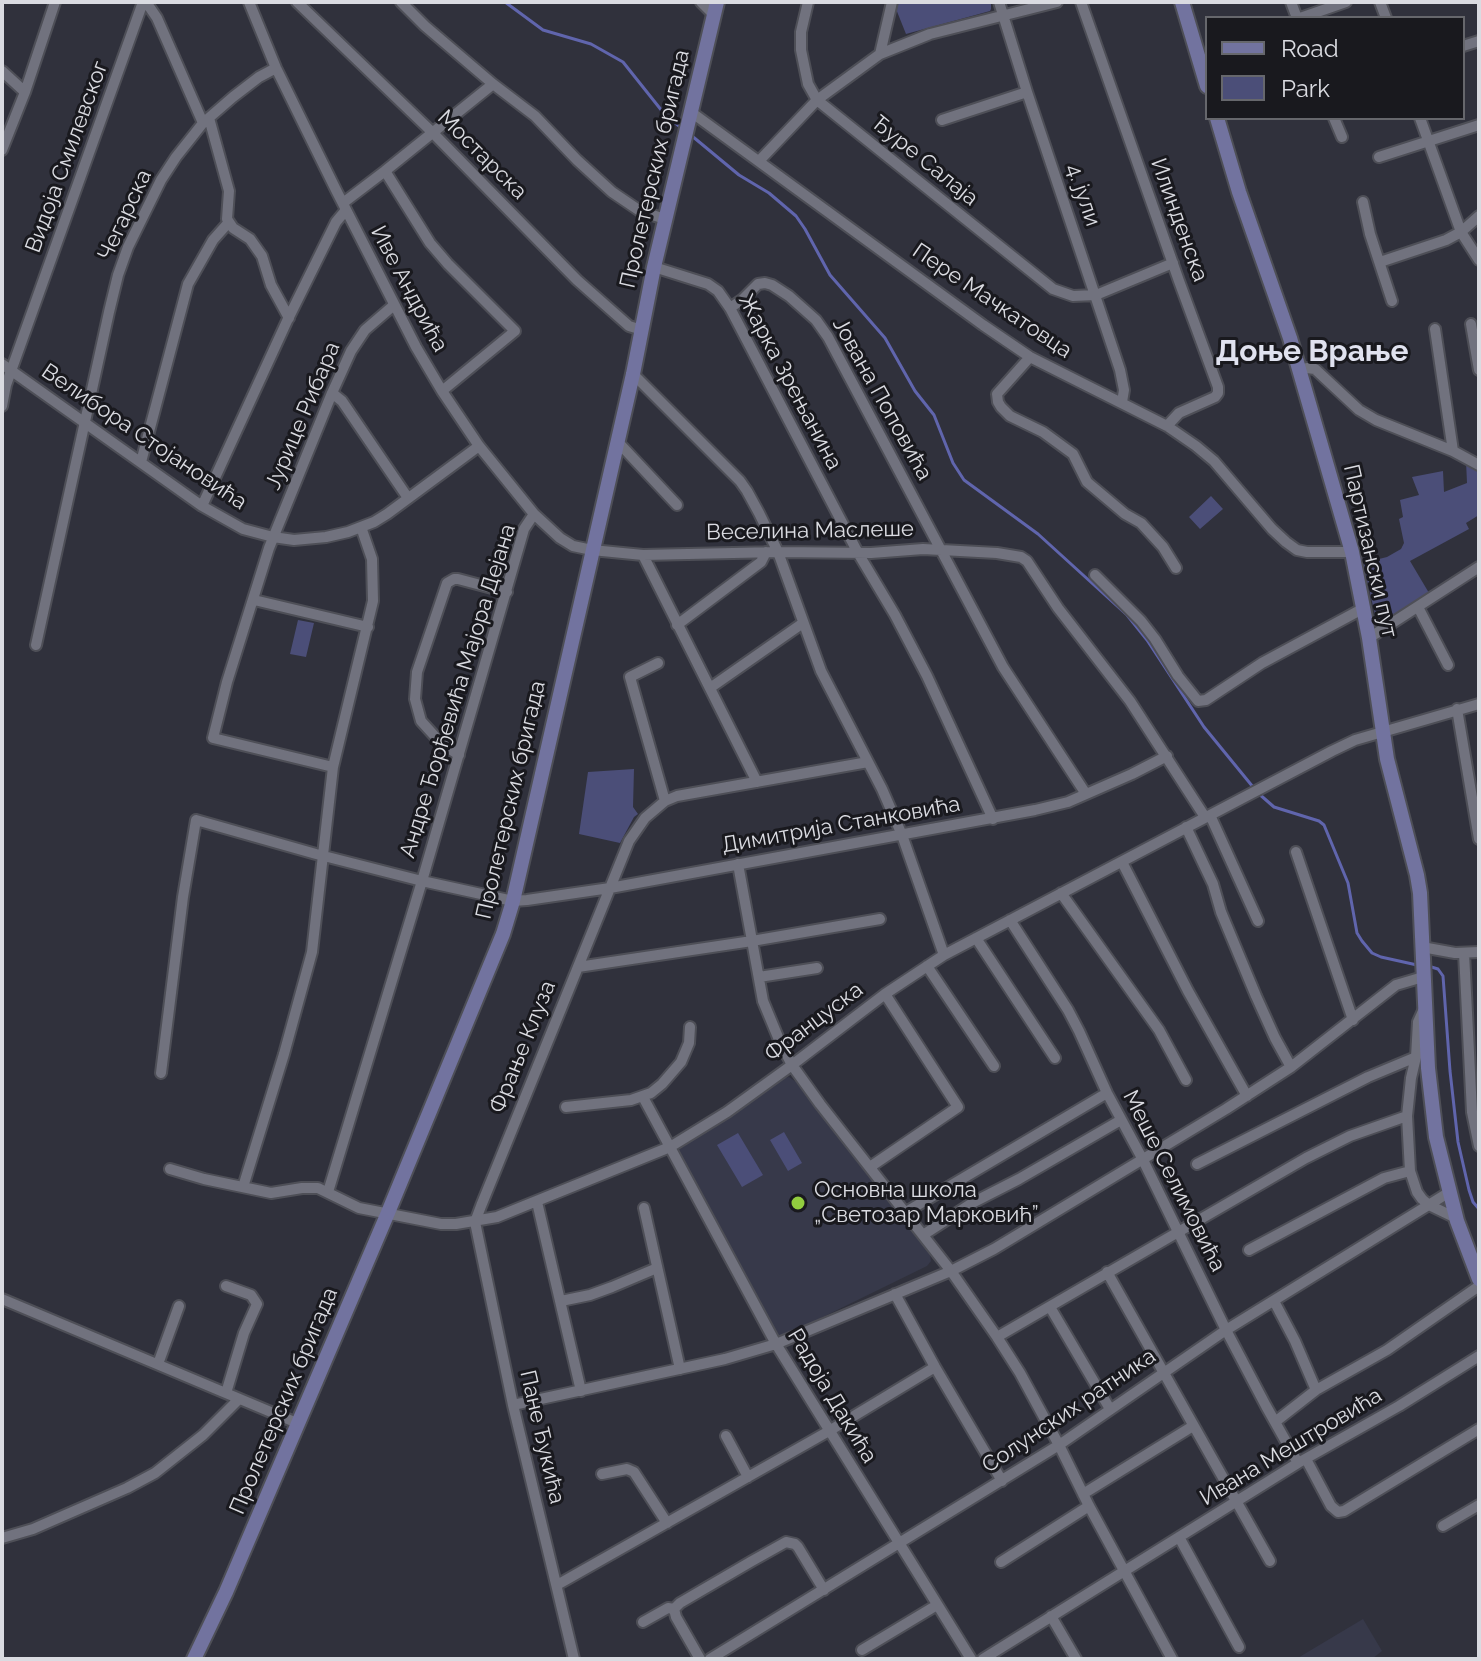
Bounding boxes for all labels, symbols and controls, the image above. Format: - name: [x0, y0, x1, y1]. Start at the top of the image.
- legend: [1205, 16, 1465, 120]
- text: Road: [1281, 34, 1339, 63]
- street label: Пролетерских бригада: [615, 47, 695, 291]
- street label: Видоја Смилевског: [20, 58, 114, 256]
- text: Park: [1281, 74, 1330, 103]
- street label: Мостарска: [432, 105, 532, 205]
- street label: Ђуре Салаја: [867, 110, 983, 212]
- street label: Илинденска: [1145, 155, 1213, 285]
- street label: 4. јули: [1060, 160, 1106, 230]
- street label: Чегарска: [93, 165, 157, 265]
- street label: Иве Андрића: [365, 221, 453, 357]
- street label: Пере Мачкатовца: [907, 238, 1077, 364]
- street label: Жарка Зрењанина: [733, 290, 847, 474]
- street label: Јована Поповића: [826, 313, 938, 485]
- district label: Доње Врање: [1216, 334, 1408, 370]
- street label: Јурице Рибара: [260, 338, 346, 494]
- street label: Велибора Стојановића: [36, 358, 252, 516]
- street label: Партизански пут: [1337, 462, 1403, 640]
- street label: Веселина Маслеше: [706, 516, 914, 546]
- street label: Андре Ђорђевића Мајора Дејана: [395, 521, 521, 861]
- street label: Пролетерских бригада: [471, 678, 551, 922]
- street label: Димитрија Станковића: [720, 791, 962, 859]
- street label: Фрање Клуза: [485, 977, 561, 1117]
- street label: Француска: [760, 977, 868, 1067]
- street label: Меше Селимовића: [1117, 1086, 1231, 1276]
- place label: Основна школа „Светозар Марковић”: [814, 1177, 1039, 1228]
- marker: Основна школа „Светозар Марковић”: [789, 1194, 807, 1212]
- street label: Пролетерских бригада: [224, 1284, 344, 1518]
- street label: Радоја Дакића: [782, 1324, 882, 1468]
- street label: Солунских ратника: [977, 1343, 1161, 1479]
- street label: Пане Ђукића: [514, 1368, 570, 1506]
- street label: Ивана Мештровића: [1195, 1382, 1387, 1512]

